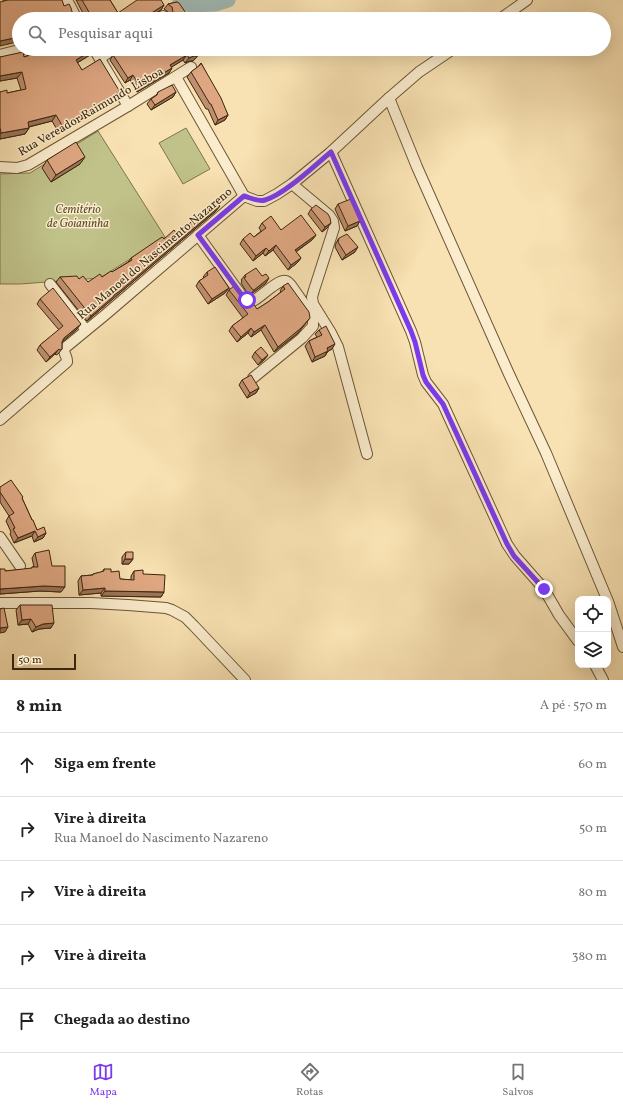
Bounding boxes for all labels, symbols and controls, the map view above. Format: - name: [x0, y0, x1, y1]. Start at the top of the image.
- search box: [12, 12, 611, 56]
- icon: search: [26, 23, 48, 45]
- text: Pesquisar aqui: [58, 24, 153, 45]
- street label: Rua Vereador Raimundo Lisboa: [15, 64, 167, 160]
- street label: Rua Manoel do Nascimento Nazareno: [74, 184, 236, 324]
- park label: Cemitério de Goianinha: [47, 202, 109, 232]
- route start: [238, 291, 256, 309]
- route end: [535, 580, 553, 598]
- map controls: [575, 596, 611, 668]
- button: locate: [575, 596, 611, 632]
- button: layers: [575, 632, 611, 668]
- scale bar: [12, 652, 76, 671]
- text: 50 m: [18, 653, 42, 668]
- text: 8 min: [16, 695, 62, 718]
- text: A pé · 570 m: [540, 697, 607, 715]
- icon: ahead: [16, 754, 38, 776]
- text: Siga em frente: [54, 754, 156, 775]
- text: 60 m: [579, 756, 607, 774]
- text: Vire à direita: [54, 809, 146, 830]
- icon: right: [16, 818, 38, 840]
- text: 50 m: [579, 820, 607, 838]
- text: Rua Manoel do Nascimento Nazareno: [54, 830, 268, 848]
- icon: right: [16, 882, 38, 904]
- text: Vire à direita: [54, 882, 146, 903]
- text: 80 m: [578, 884, 607, 902]
- icon: right: [16, 946, 38, 968]
- text: Vire à direita: [54, 946, 146, 967]
- text: 380 m: [572, 948, 607, 966]
- icon: arrive: [16, 1010, 38, 1032]
- text: Chegada ao destino: [54, 1010, 190, 1031]
- tab: Mapa: [90, 1061, 117, 1100]
- tab: Rotas: [296, 1061, 323, 1100]
- tab: Salvos: [502, 1061, 533, 1100]

